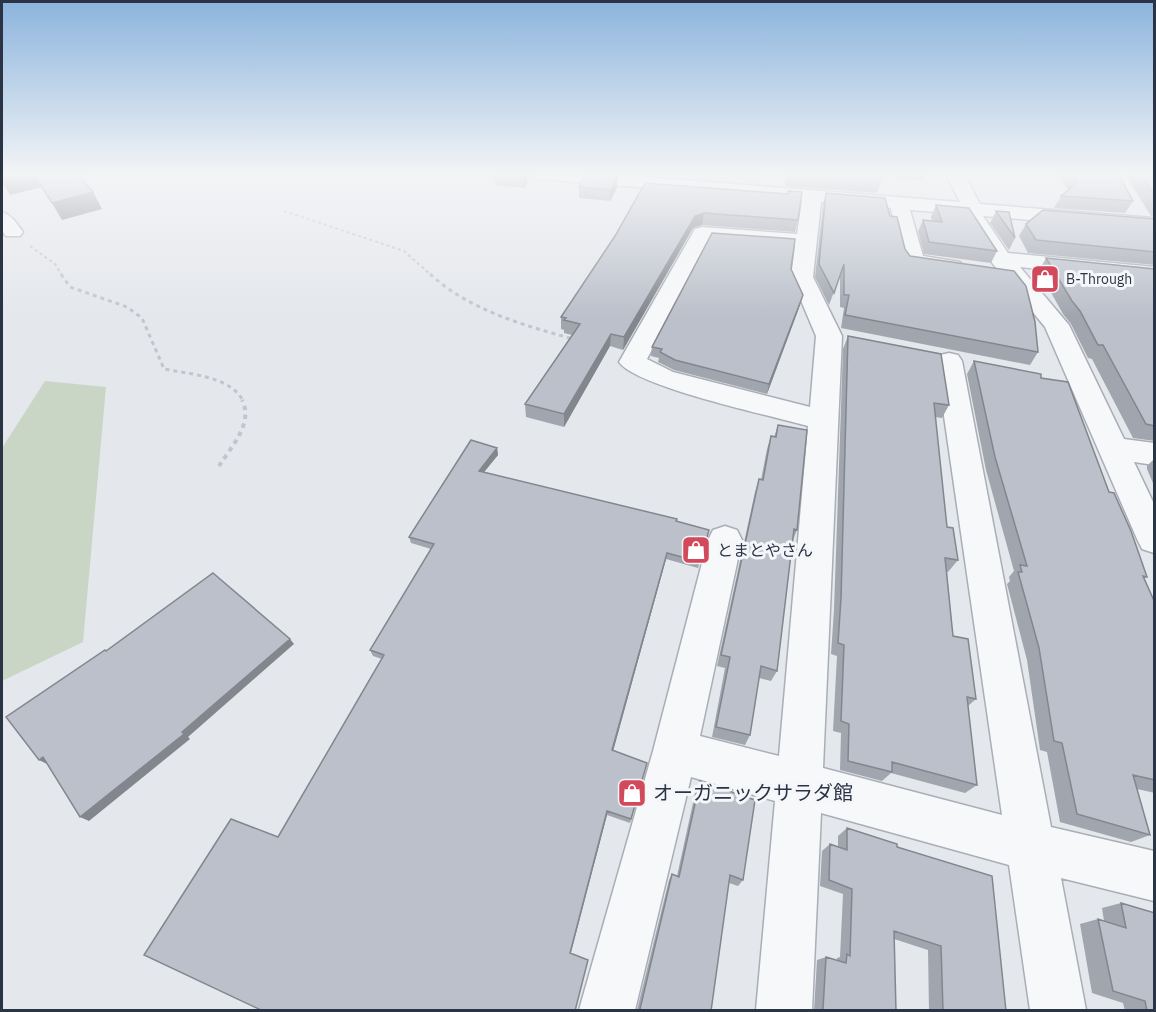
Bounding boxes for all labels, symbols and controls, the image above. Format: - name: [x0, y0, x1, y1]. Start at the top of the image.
- shop icon: B-Through: [1029, 263, 1061, 295]
- place label: B-Through: [1066, 270, 1132, 288]
- shop icon: とまとやさん: [680, 534, 712, 566]
- place label: とまとやさん: [717, 540, 813, 560]
- shop icon: オーガニックサラダ館: [616, 777, 648, 809]
- place label: オーガニックサラダ館: [653, 779, 853, 806]

